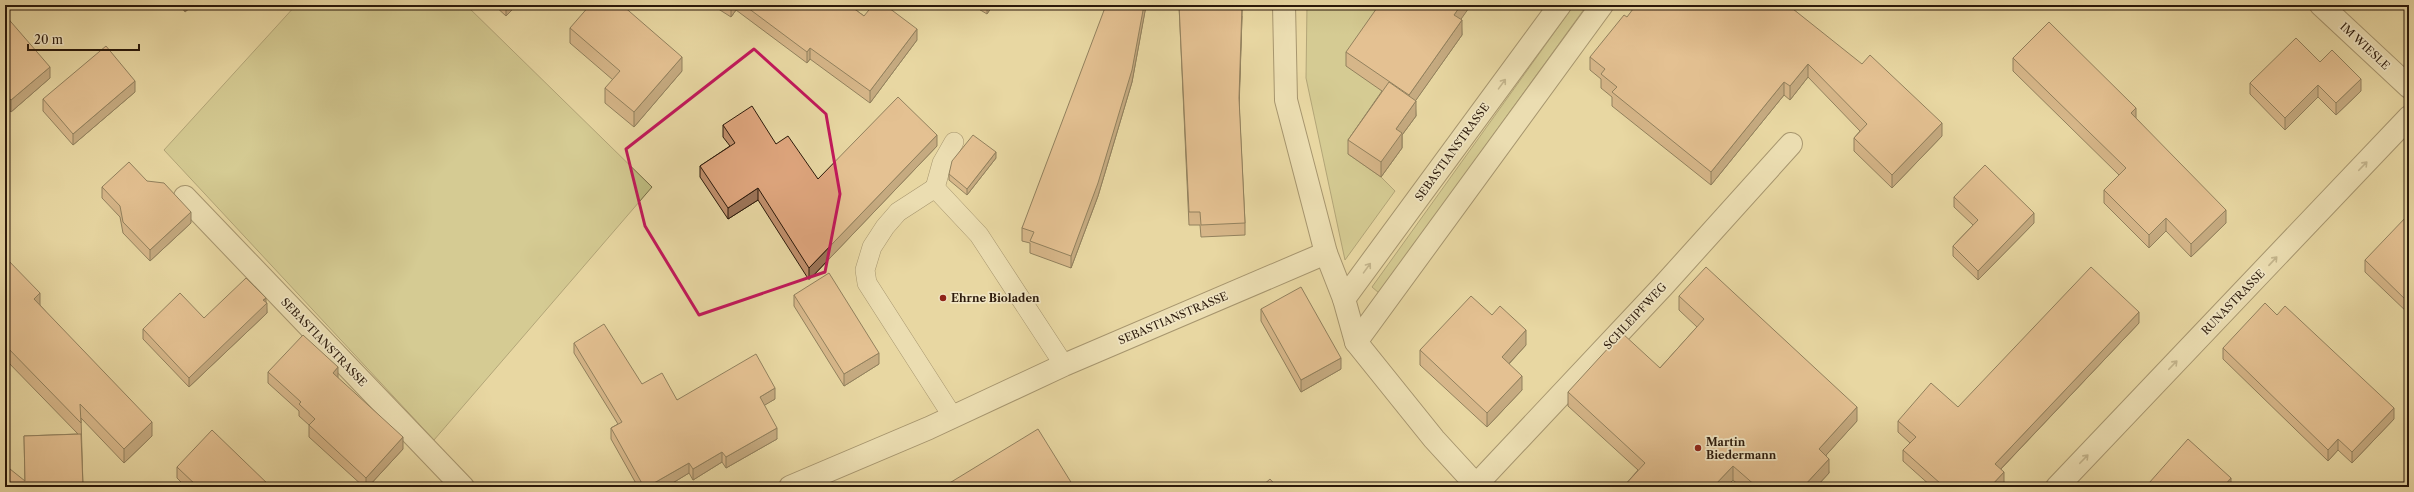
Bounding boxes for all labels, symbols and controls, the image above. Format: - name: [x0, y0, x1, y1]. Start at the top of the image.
- street label: IM WIESLE: [2337, 19, 2393, 73]
- scale bar: [28, 26, 139, 52]
- text: 20 m: [34, 32, 63, 47]
- one-way arrow: [1498, 78, 1506, 89]
- street label: SEBASTIANSTRASSE: [1412, 100, 1493, 204]
- one-way arrow: [2358, 161, 2367, 171]
- one-way arrow: [2268, 256, 2277, 266]
- one-way arrow: [1363, 262, 1371, 273]
- street label: RUNASTRASSE: [2198, 266, 2268, 338]
- street label: SCHLEIPFWEG: [1600, 280, 1670, 352]
- street label: SEBASTIANSTRASSE: [1116, 288, 1230, 347]
- place label: Ehrne Bioladen: [951, 291, 1040, 305]
- marker: Ehrne Bioladen: [938, 293, 948, 303]
- street label: SEBASTIANSTRASSE: [278, 295, 370, 390]
- one-way arrow: [2169, 360, 2178, 370]
- place label: Martin Biedermann: [1706, 435, 1777, 462]
- marker: Martin Biedermann: [1693, 443, 1703, 453]
- one-way arrow: [2079, 454, 2088, 464]

